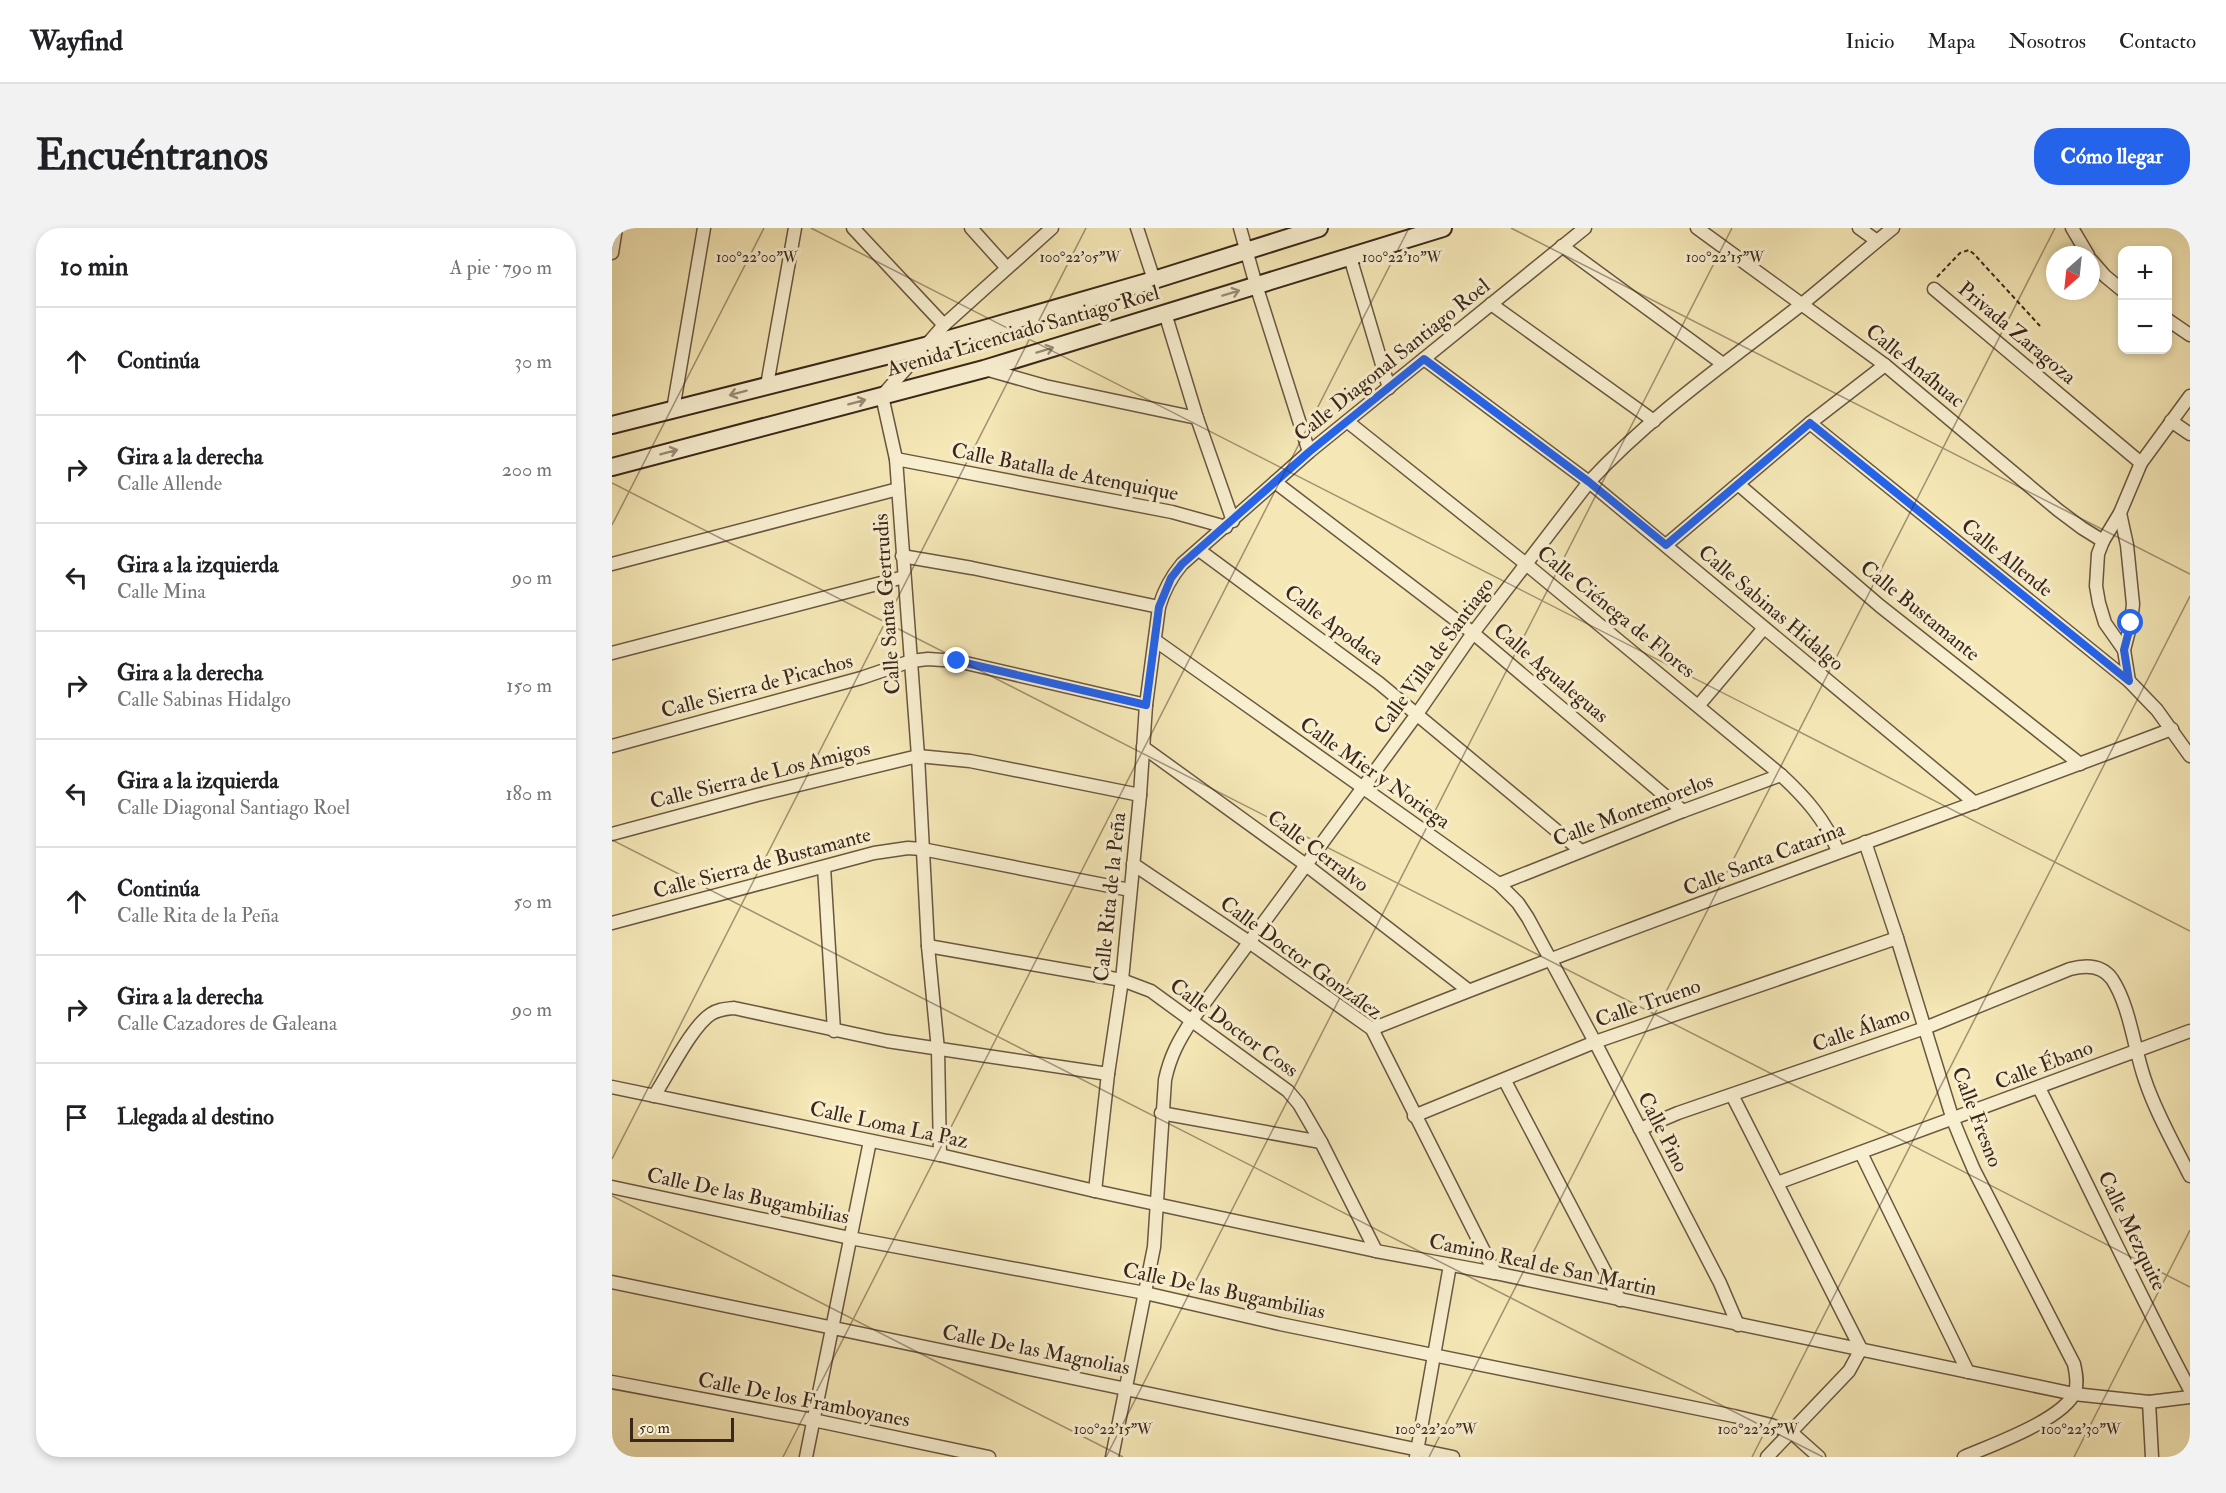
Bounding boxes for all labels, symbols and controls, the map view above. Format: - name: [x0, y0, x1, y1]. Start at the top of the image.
- text: Wayfind: [30, 24, 123, 59]
- text: Inicio: [1845, 28, 1894, 55]
- text: Mapa: [1927, 28, 1975, 55]
- text: Nosotros: [2008, 28, 2086, 55]
- text: Contacto: [2119, 28, 2196, 55]
- button: Cómo llegar: [2034, 128, 2190, 185]
- text: Encuéntranos: [36, 130, 268, 182]
- north arrow: [2046, 246, 2100, 300]
- map controls: [2118, 246, 2172, 354]
- button: +: [2118, 246, 2172, 300]
- text: 100°22'00"W: [716, 248, 799, 267]
- text: 100°22'05"W: [1039, 248, 1121, 267]
- text: 100°22'10"W: [1362, 248, 1443, 267]
- text: 100°22'15"W: [1686, 248, 1765, 267]
- text: 10 min: [60, 251, 128, 283]
- text: A pie · 790 m: [450, 255, 552, 280]
- street label: Calle Diagonal Santiago Roel: [1288, 272, 1496, 448]
- street label: Privada Zaragoza: [1952, 276, 2082, 391]
- street label: Avenida Licenciado Santiago Roel: [883, 279, 1163, 383]
- one-way arrow: [1221, 287, 1240, 298]
- button: −: [2118, 300, 2172, 354]
- street label: Calle Anáhuac: [1860, 318, 1970, 414]
- one-way arrow: [1035, 344, 1054, 355]
- icon: ahead: [60, 345, 93, 378]
- text: Continúa: [117, 347, 200, 375]
- text: 30 m: [514, 349, 552, 374]
- one-way arrow: [729, 387, 748, 399]
- one-way arrow: [847, 396, 866, 408]
- street label: Calle Batalla de Atenquique: [949, 437, 1181, 507]
- text: Gira a la derecha: [117, 443, 263, 471]
- one-way arrow: [659, 446, 678, 457]
- icon: right: [60, 453, 93, 486]
- text: 200 m: [502, 457, 552, 482]
- text: Calle Allende: [117, 471, 222, 496]
- street label: Calle Santa Gertrudis: [867, 512, 907, 696]
- street label: Calle Allende: [1956, 513, 2059, 603]
- street label: Calle Sabinas Hidalgo: [1692, 539, 1850, 677]
- street label: Calle Ciénega de Flores: [1531, 540, 1701, 684]
- text: Gira a la izquierda: [117, 551, 278, 579]
- street label: Calle Bustamante: [1855, 554, 1986, 668]
- icon: left: [60, 561, 93, 594]
- text: 90 m: [512, 565, 552, 590]
- street label: Calle Villa de Santiago: [1368, 572, 1500, 740]
- text: Calle Mina: [117, 579, 206, 604]
- street label: Calle Apodaca: [1279, 579, 1390, 671]
- route start: [2117, 609, 2143, 635]
- street label: Calle Agualeguas: [1488, 617, 1614, 729]
- street label: Calle Sierra de Picachos: [658, 647, 856, 725]
- route end: [943, 647, 969, 673]
- text: Gira a la derecha: [117, 659, 263, 687]
- icon: right: [60, 669, 93, 702]
- text: 150 m: [506, 673, 552, 698]
- text: Calle Sabinas Hidalgo: [117, 687, 291, 712]
- street label: Calle Mier y Noriega: [1294, 711, 1456, 835]
- street label: Calle Sierra de Los Amigos: [647, 735, 873, 815]
- text: Gira a la izquierda: [117, 767, 278, 795]
- street label: Calle Montemorelos: [1549, 767, 1717, 853]
- icon: left: [60, 777, 93, 810]
- text: 180 m: [505, 781, 552, 806]
- text: Calle Diagonal Santiago Roel: [117, 795, 350, 820]
- street label: Calle Cerralvo: [1262, 804, 1374, 898]
- street label: Calle Rita de la Peña: [1088, 811, 1132, 983]
- street label: Calle Santa Catarina: [1679, 816, 1849, 902]
- street label: Calle Sierra de Bustamante: [650, 821, 874, 905]
- text: Continúa: [117, 875, 200, 903]
- icon: ahead: [60, 885, 93, 918]
- text: 50 m: [513, 889, 552, 914]
- street label: Calle Doctor González: [1215, 890, 1387, 1026]
- text: Calle Rita de la Peña: [117, 903, 279, 928]
- street label: Calle Doctor Coss: [1164, 972, 1304, 1084]
- street label: Calle Trueno: [1592, 972, 1704, 1034]
- text: Gira a la derecha: [117, 983, 263, 1011]
- icon: right: [60, 993, 93, 1026]
- text: 90 m: [512, 997, 552, 1022]
- street label: Calle Álamo: [1809, 1000, 1913, 1058]
- text: Calle Cazadores de Galeana: [117, 1011, 337, 1036]
- street label: Calle Ébano: [1991, 1034, 2097, 1096]
- street label: Calle Fresno: [1946, 1063, 2008, 1171]
- street label: Calle Pino: [1631, 1087, 1695, 1177]
- street label: Calle Loma La Paz: [807, 1095, 971, 1155]
- icon: arrive: [60, 1101, 93, 1134]
- text: Llegada al destino: [117, 1103, 274, 1131]
- street label: Calle De las Bugambilias: [644, 1161, 852, 1231]
- street label: Calle Mezquite: [2091, 1167, 2173, 1295]
- street label: Camino Real de San Martin: [1427, 1228, 1660, 1302]
- street label: Calle De las Bugambilias: [1120, 1256, 1328, 1326]
- street label: Calle De las Magnolias: [940, 1319, 1132, 1381]
- street label: Calle De los Framboyanes: [696, 1366, 912, 1434]
- scale bar: [630, 1415, 734, 1442]
- text: 50 m: [639, 1418, 670, 1438]
- text: 100°22'15"W: [1074, 1420, 1153, 1439]
- text: 100°22'20"W: [1395, 1420, 1478, 1439]
- text: 100°22'25"W: [1718, 1420, 1799, 1439]
- text: 100°22'30"W: [2041, 1420, 2122, 1439]

